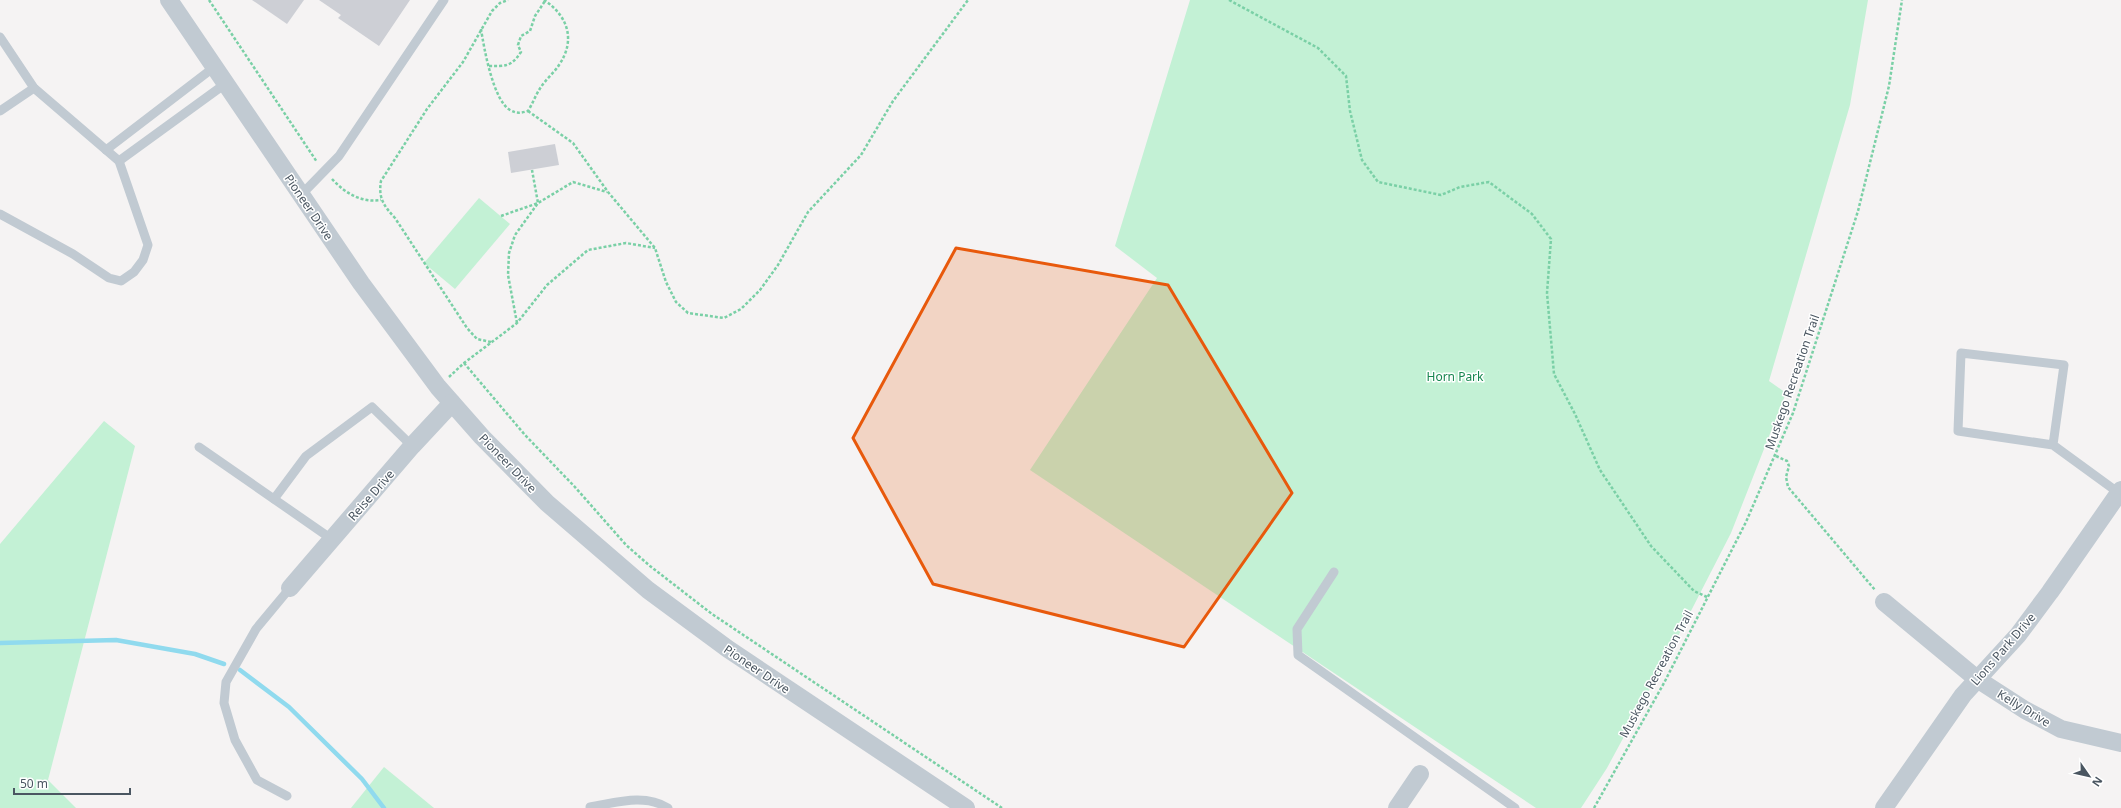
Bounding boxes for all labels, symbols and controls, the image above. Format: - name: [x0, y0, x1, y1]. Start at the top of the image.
- street label: Pioneer Drive: [281, 171, 338, 244]
- street label: Muskego Recreation Trail: [1761, 312, 1823, 452]
- park label: Horn Park: [1426, 368, 1484, 385]
- street label: Pioneer Drive: [475, 430, 541, 497]
- street label: Reise Drive: [344, 466, 398, 524]
- street label: Muskego Recreation Trail: [1615, 607, 1697, 741]
- street label: Lions Park Drive: [1967, 609, 2039, 689]
- street label: Pioneer Drive: [721, 641, 794, 698]
- street label: Kelly Drive: [1994, 685, 2054, 731]
- north arrow: [2069, 756, 2109, 796]
- scale bar: [14, 770, 130, 796]
- text: N: [2089, 774, 2106, 790]
- text: 50 m: [20, 775, 48, 792]

